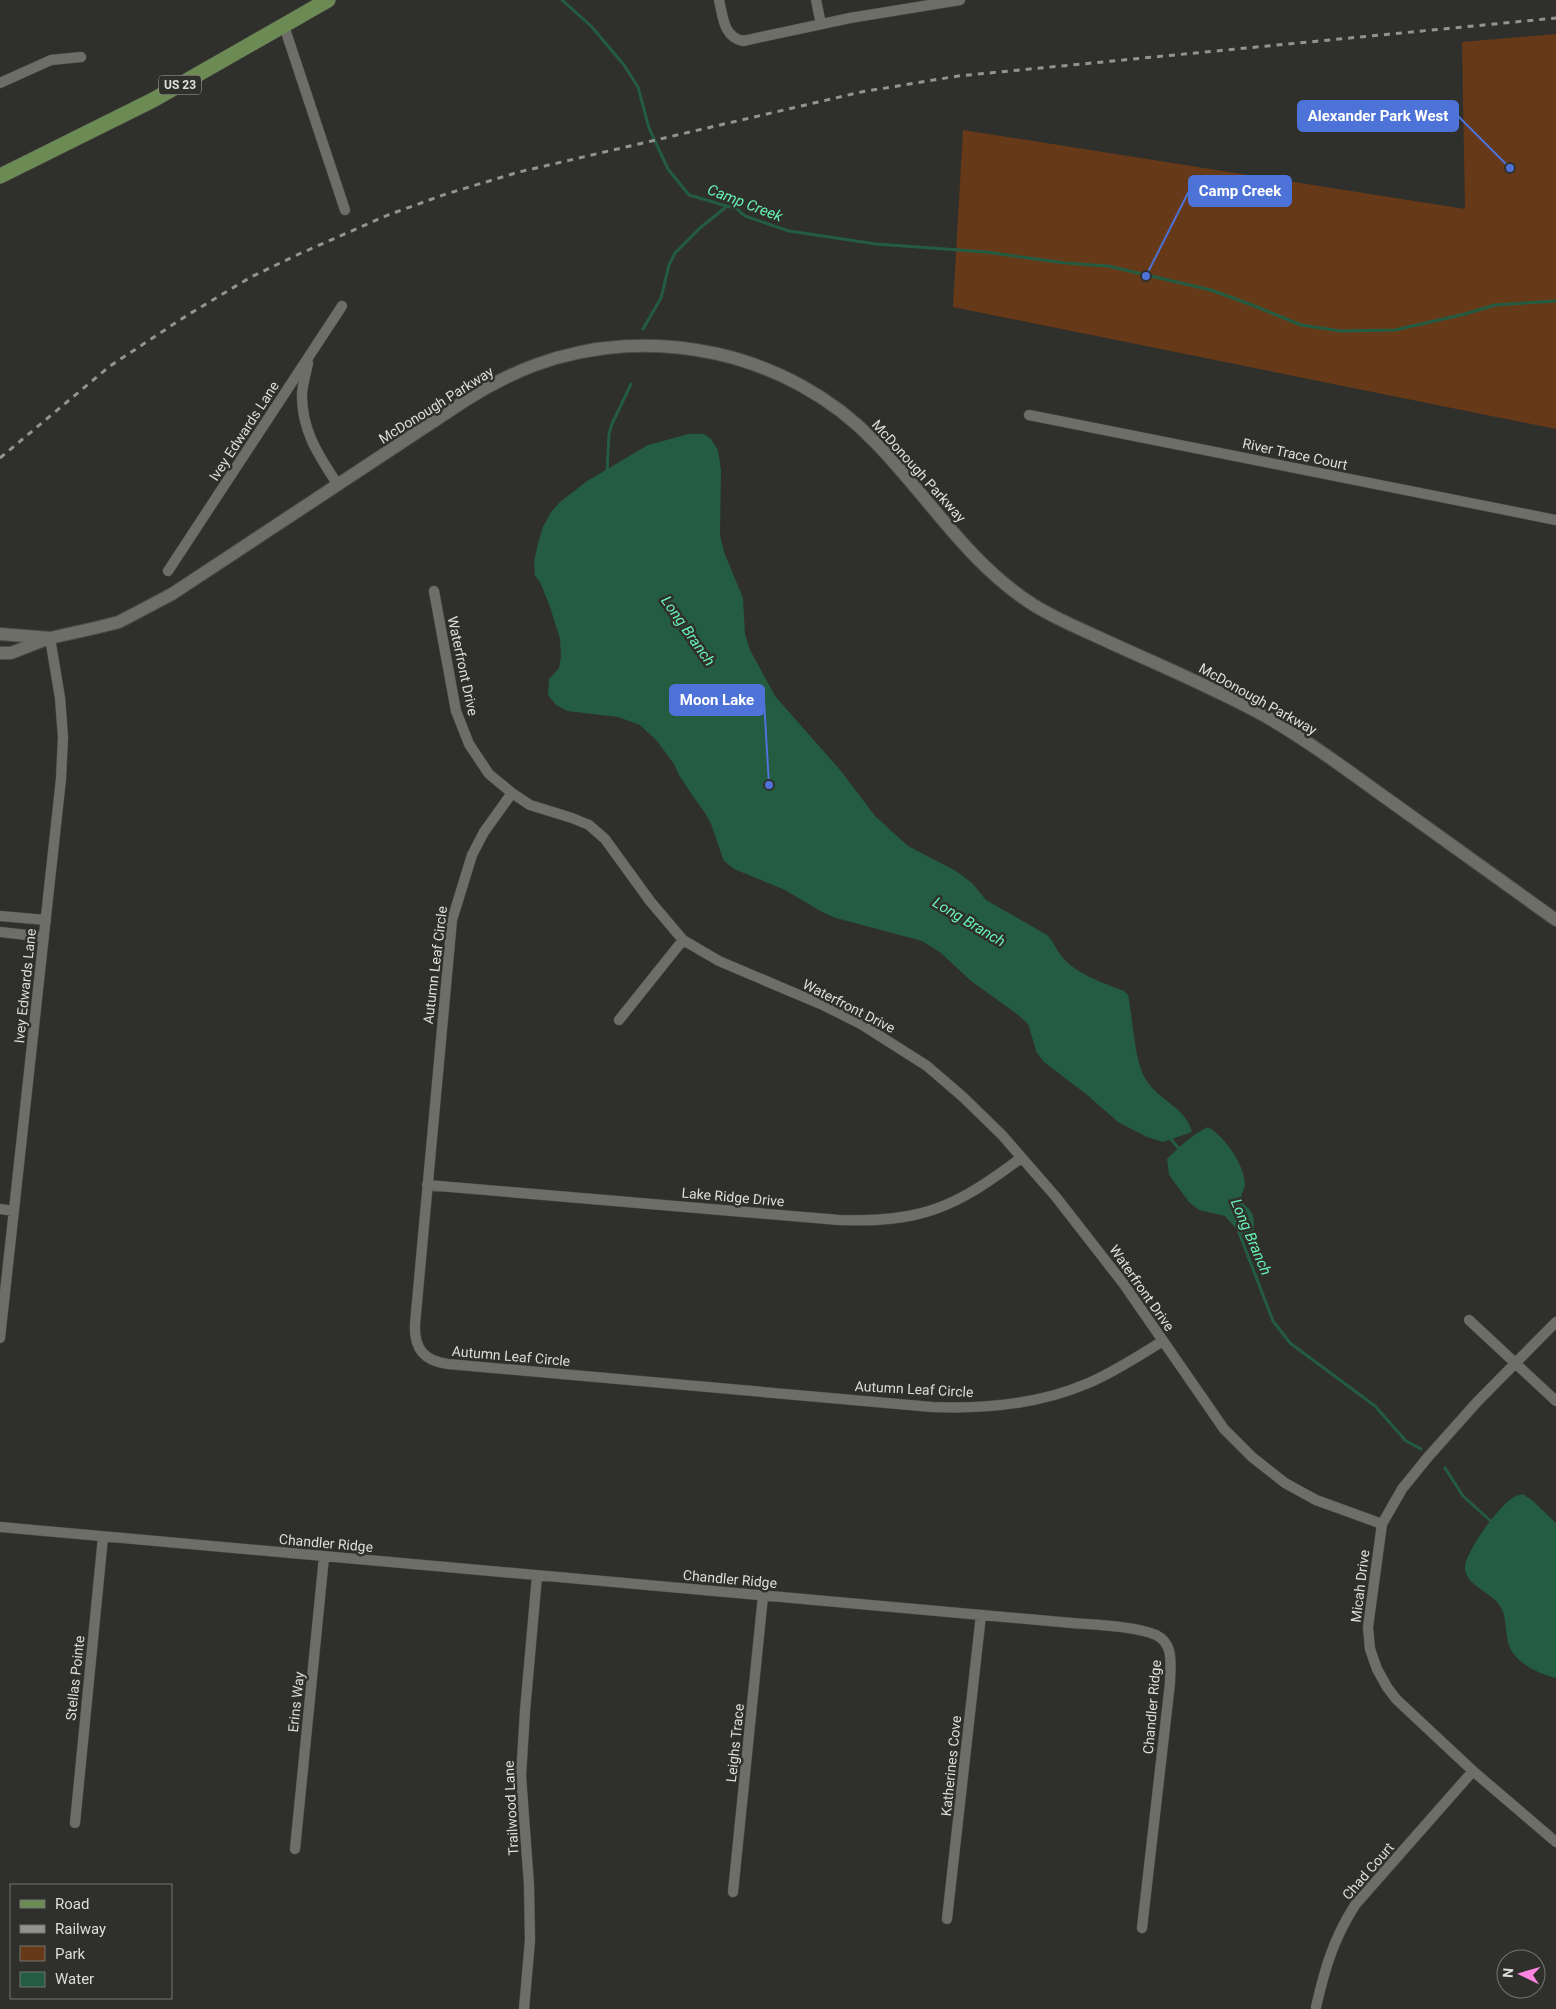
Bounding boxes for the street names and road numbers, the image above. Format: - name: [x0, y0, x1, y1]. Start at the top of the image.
- road number: US 23: [159, 76, 201, 94]
- street label: McDonough Parkway: [376, 363, 497, 447]
- street label: Ivey Edwards Lane: [206, 378, 282, 484]
- street label: McDonough Parkway: [869, 417, 969, 526]
- street label: River Trace Court: [1241, 435, 1349, 473]
- street label: Waterfront Drive: [445, 615, 481, 717]
- street label: McDonough Parkway: [1196, 660, 1320, 738]
- street label: Autumn Leaf Circle: [420, 905, 450, 1025]
- street label: Ivey Edwards Lane: [11, 928, 39, 1044]
- street label: Waterfront Drive: [800, 976, 898, 1036]
- street label: Lake Ridge Drive: [681, 1185, 785, 1209]
- street label: Waterfront Drive: [1106, 1242, 1178, 1334]
- street label: Autumn Leaf Circle: [451, 1343, 571, 1369]
- street label: Autumn Leaf Circle: [854, 1378, 974, 1400]
- street label: Chandler Ridge: [278, 1531, 374, 1555]
- street label: Micah Drive: [1348, 1549, 1372, 1623]
- street label: Chandler Ridge: [682, 1567, 778, 1591]
- street label: Stellas Pointe: [63, 1635, 87, 1721]
- street label: Chandler Ridge: [1140, 1659, 1164, 1755]
- street label: Erins Way: [285, 1671, 307, 1733]
- street label: Leighs Trace: [723, 1703, 747, 1783]
- street label: Katherines Cove: [938, 1715, 964, 1817]
- street label: Trailwood Lane: [501, 1760, 521, 1856]
- street label: Chad Court: [1339, 1839, 1397, 1903]

